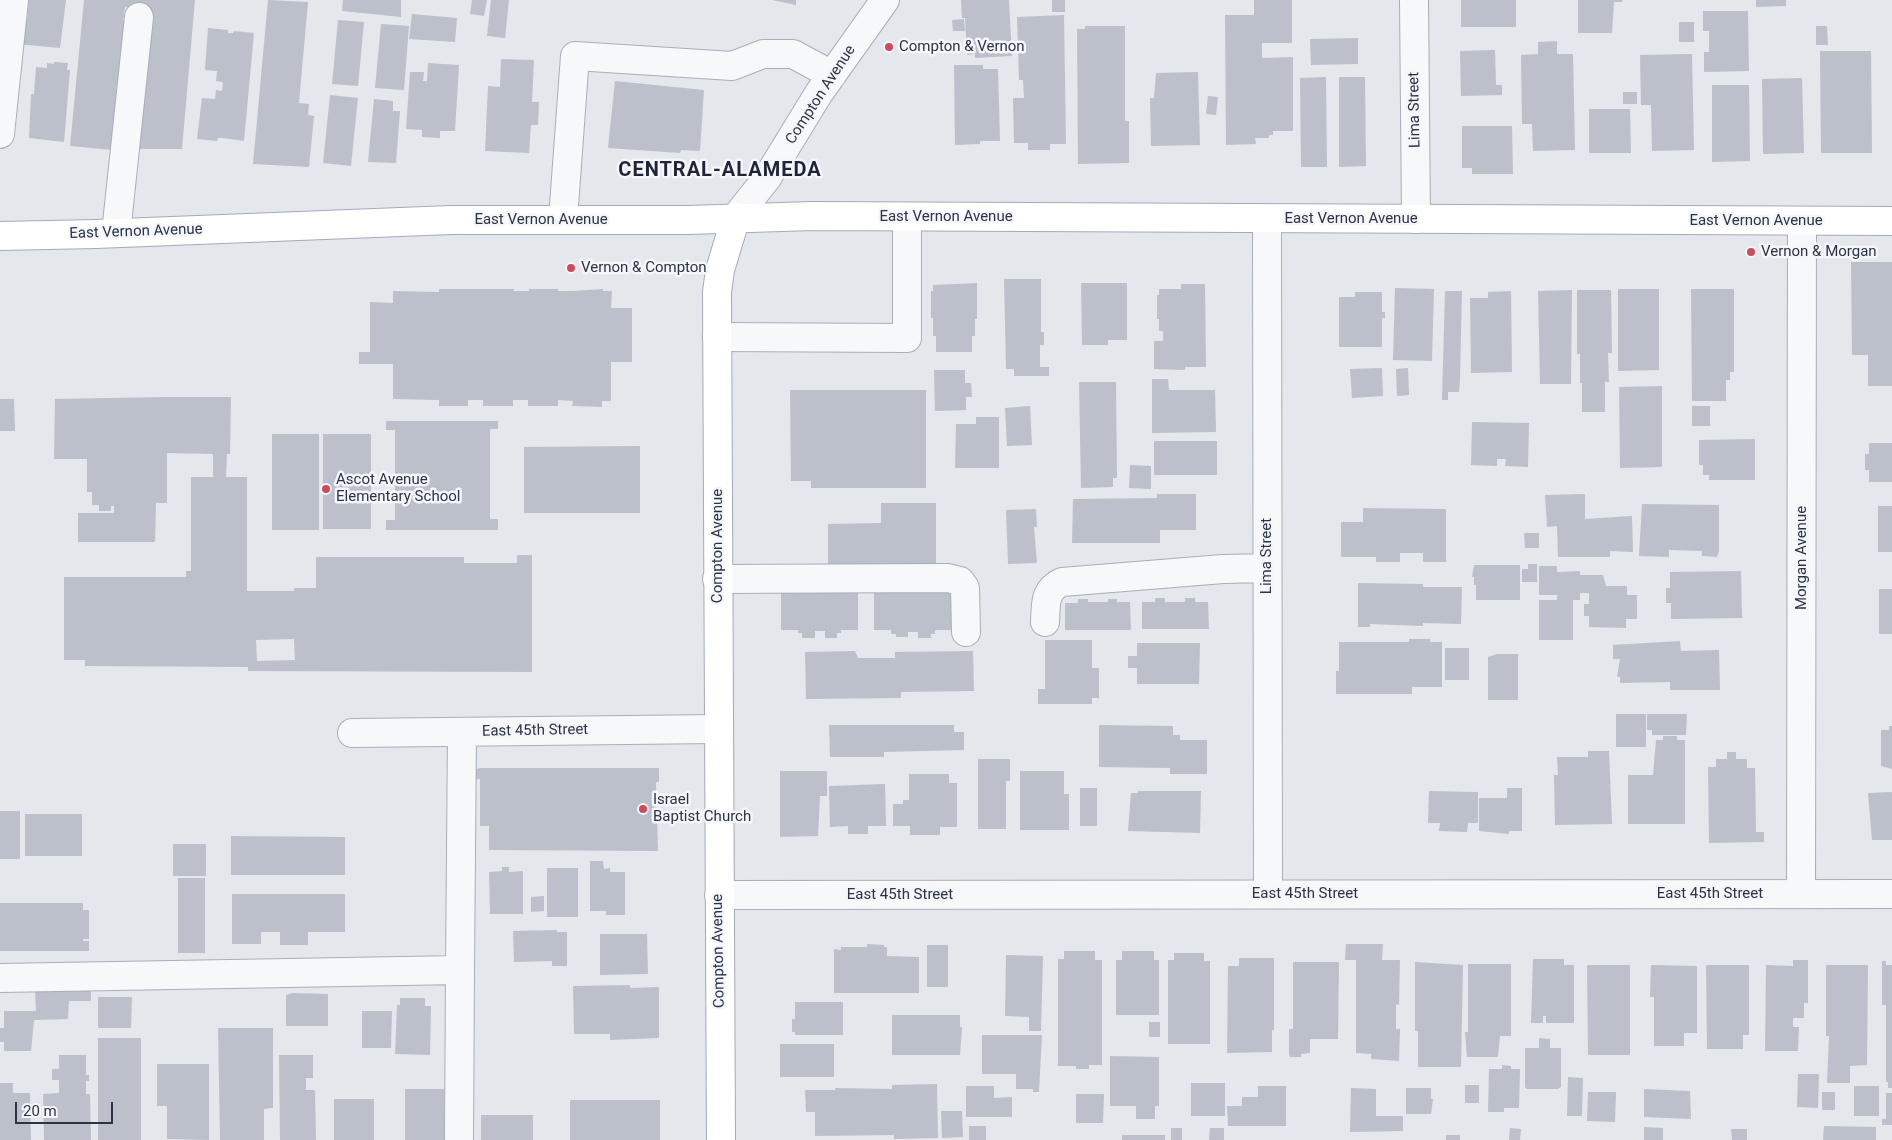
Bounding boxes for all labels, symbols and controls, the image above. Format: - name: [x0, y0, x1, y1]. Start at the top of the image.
- place label: Compton & Vernon: [899, 38, 1025, 56]
- marker: Compton & Vernon: [883, 41, 895, 53]
- street label: Compton Avenue: [782, 42, 860, 148]
- street label: Lima Street: [1405, 72, 1425, 148]
- district label: CENTRAL-ALAMEDA: [616, 159, 824, 183]
- street label: East Vernon Avenue: [879, 208, 1013, 226]
- street label: East Vernon Avenue: [1284, 210, 1418, 228]
- street label: East Vernon Avenue: [474, 211, 608, 229]
- street label: East Vernon Avenue: [1689, 212, 1823, 230]
- street label: East Vernon Avenue: [69, 221, 203, 243]
- place label: Vernon & Morgan: [1761, 243, 1877, 261]
- marker: Vernon & Morgan: [1745, 246, 1757, 258]
- place label: Vernon & Compton: [581, 259, 707, 277]
- marker: Vernon & Compton: [565, 262, 577, 274]
- place label: Ascot Avenue Elementary School: [336, 471, 460, 506]
- marker: Ascot Avenue Elementary School: [320, 483, 332, 495]
- street label: Compton Avenue: [709, 489, 727, 603]
- street label: Morgan Avenue: [1793, 506, 1811, 610]
- street label: Lima Street: [1258, 518, 1276, 594]
- street label: East 45th Street: [482, 721, 588, 741]
- place label: Israel Baptist Church: [653, 791, 751, 826]
- marker: Israel Baptist Church: [637, 803, 649, 815]
- street label: East 45th Street: [1252, 885, 1358, 903]
- street label: East 45th Street: [1657, 885, 1763, 903]
- street label: East 45th Street: [847, 886, 953, 904]
- street label: Compton Avenue: [709, 894, 729, 1008]
- scale bar: [18, 1092, 115, 1124]
- text: 20 m: [23, 1102, 57, 1120]

